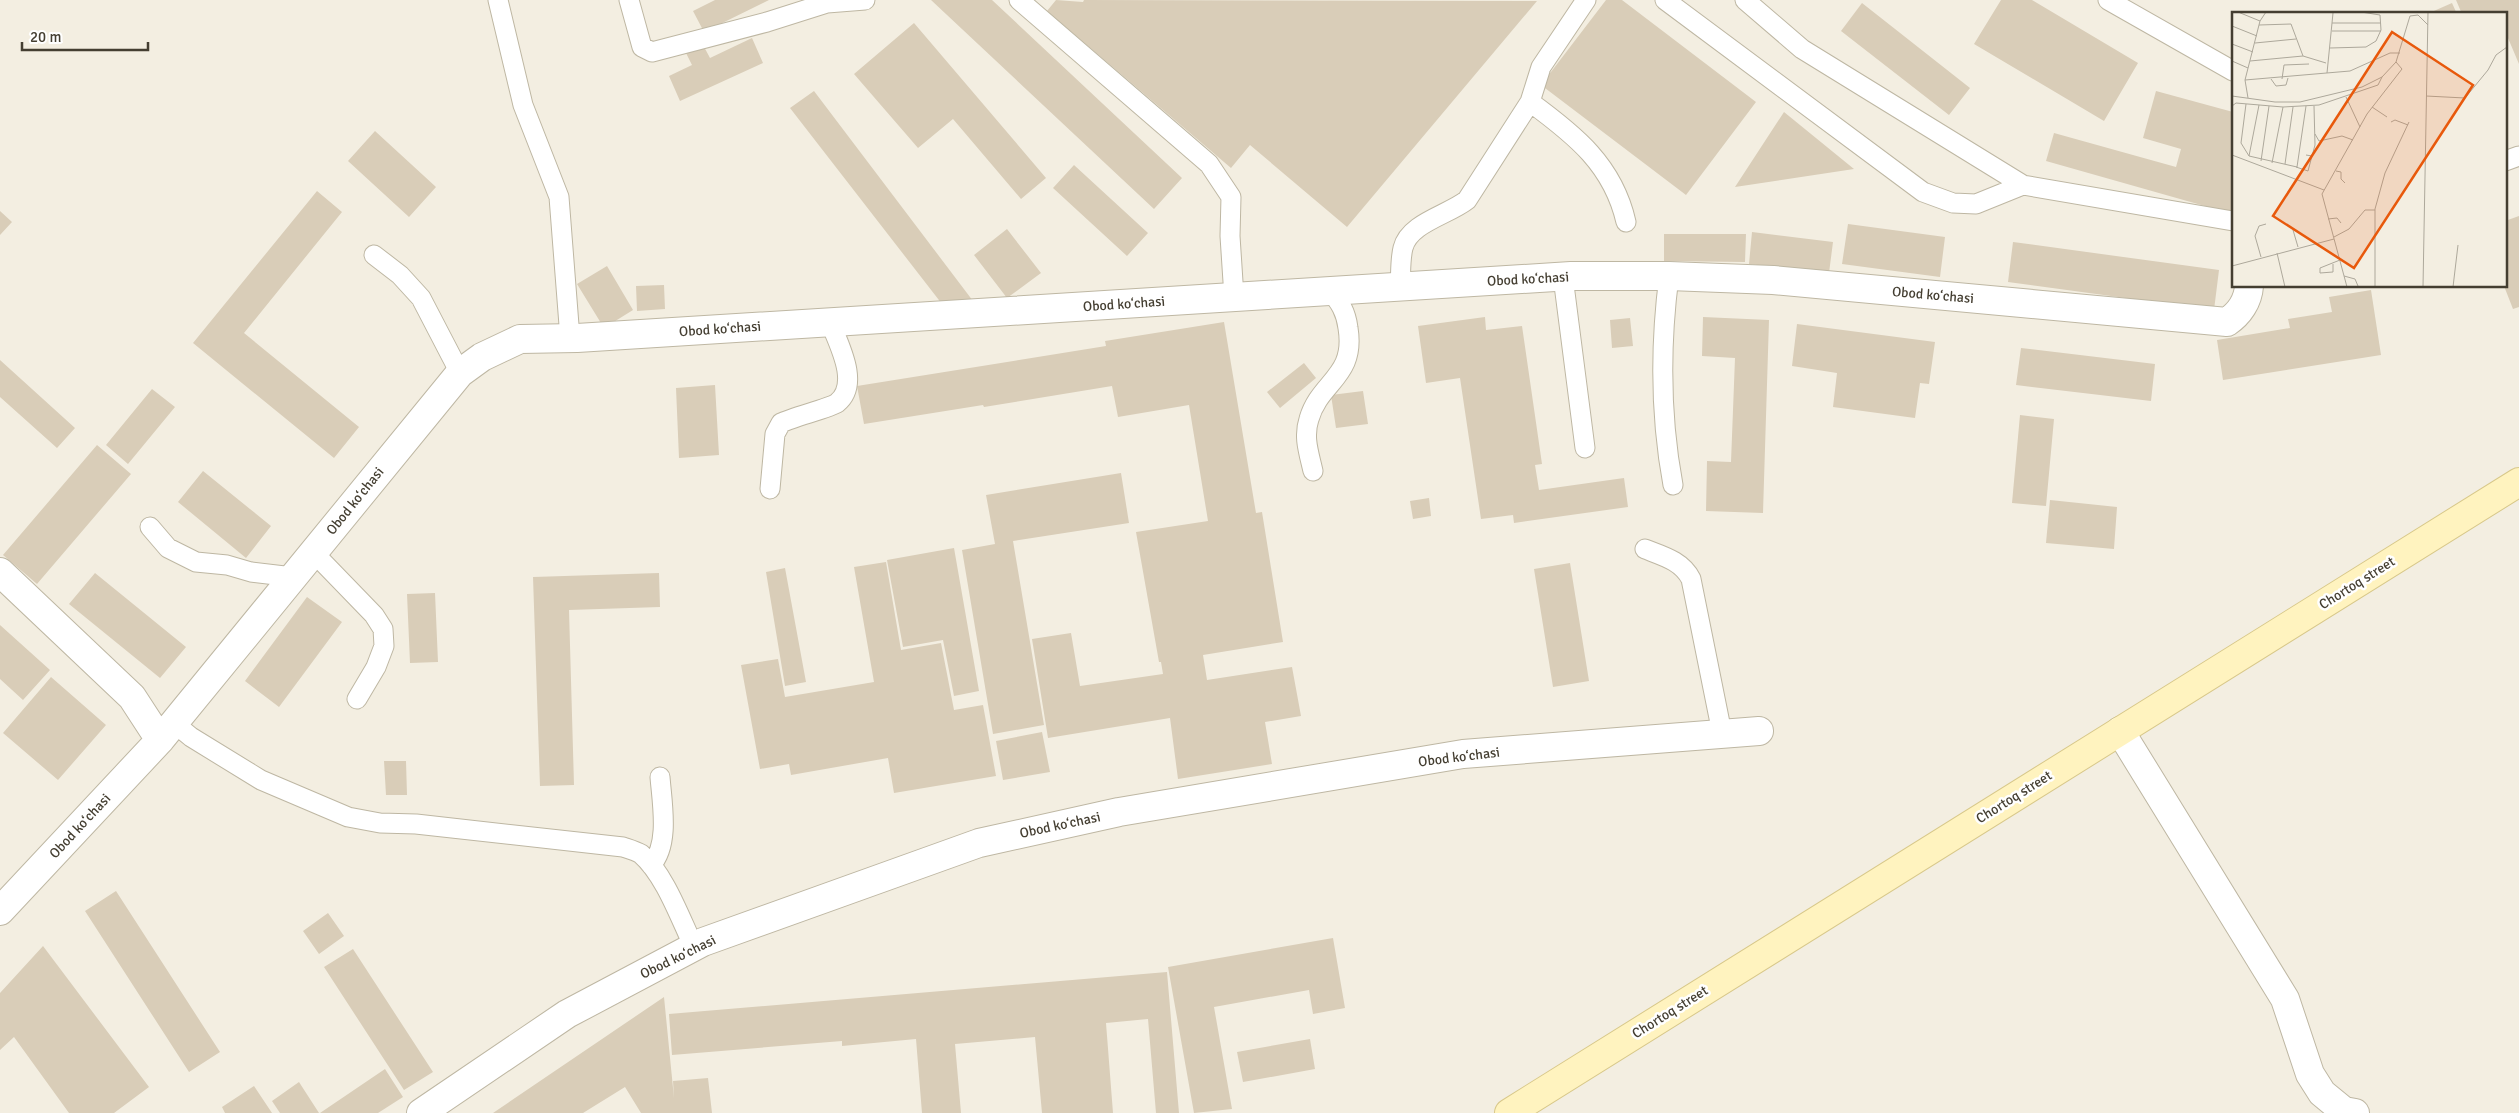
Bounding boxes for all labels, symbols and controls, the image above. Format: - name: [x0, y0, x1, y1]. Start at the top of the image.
- inset map: [2232, 12, 2506, 288]
- scale bar: [22, 20, 149, 52]
- text: 20 m: [30, 28, 61, 46]
- street label: Obod koʻchasi: [1487, 268, 1569, 290]
- street label: Obod koʻchasi: [1891, 283, 1975, 307]
- street label: Obod koʻchasi: [1082, 293, 1166, 315]
- street label: Obod koʻchasi: [678, 318, 762, 340]
- street label: Obod koʻchasi: [323, 464, 387, 538]
- street label: Chortoq street: [2316, 553, 2398, 613]
- street label: Obod koʻchasi: [1417, 744, 1501, 770]
- street label: Chortoq street: [1973, 767, 2055, 827]
- street label: Obod koʻchasi: [46, 790, 114, 862]
- street label: Obod koʻchasi: [1018, 808, 1102, 842]
- street label: Obod koʻchasi: [637, 931, 719, 983]
- street label: Chortoq street: [1629, 982, 1711, 1042]

